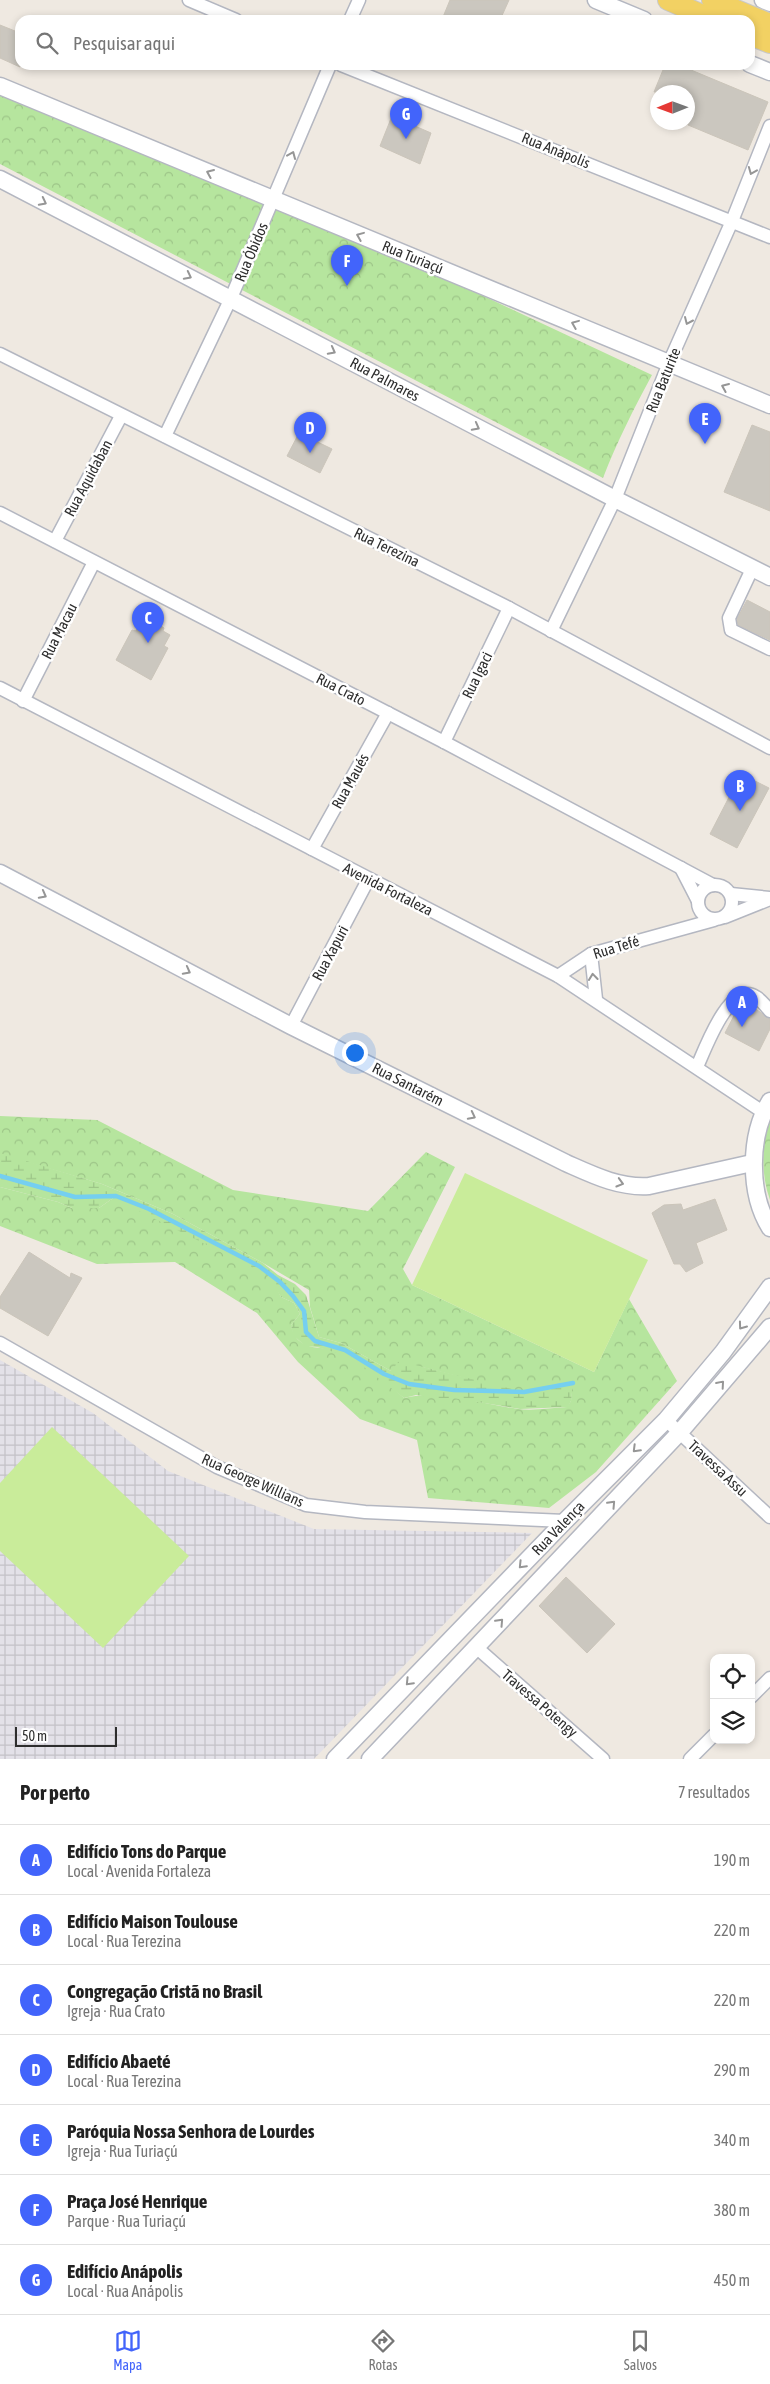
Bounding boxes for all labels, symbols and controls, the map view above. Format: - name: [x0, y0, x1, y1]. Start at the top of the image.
- search box: [15, 15, 755, 70]
- icon: search: [33, 29, 61, 57]
- text: Pesquisar aqui: [73, 32, 175, 54]
- north arrow: [650, 85, 695, 130]
- pin: G: [390, 98, 422, 139]
- street label: Rua Anápolis: [519, 129, 593, 171]
- one-way arrow: [286, 151, 297, 160]
- one-way arrow: [748, 166, 758, 175]
- one-way arrow: [206, 169, 215, 180]
- one-way arrow: [38, 196, 47, 206]
- street label: Rua Óbidos: [231, 220, 271, 284]
- one-way arrow: [356, 231, 365, 242]
- street label: Rua Turiaçú: [380, 237, 446, 277]
- pin: F: [331, 245, 363, 286]
- one-way arrow: [183, 270, 192, 280]
- one-way arrow: [684, 316, 694, 325]
- one-way arrow: [571, 320, 580, 331]
- one-way arrow: [327, 345, 336, 355]
- street label: Rua Baturite: [642, 345, 684, 415]
- street label: Rua Palmares: [347, 354, 423, 404]
- one-way arrow: [721, 382, 730, 393]
- pin: E: [689, 403, 721, 444]
- pin: D: [294, 412, 326, 453]
- one-way arrow: [471, 420, 480, 430]
- street label: Rua Aquidaban: [61, 437, 115, 519]
- street label: Rua Terezina: [352, 524, 422, 570]
- street label: Rua Macau: [38, 600, 80, 662]
- pin: C: [132, 602, 164, 643]
- street label: Rua Igaci: [458, 649, 496, 701]
- street label: Rua Crato: [314, 669, 368, 709]
- street label: Rua Maués: [328, 751, 372, 811]
- pin: B: [724, 770, 756, 811]
- street label: Avenida Fortaleza: [340, 859, 436, 919]
- one-way arrow: [38, 889, 47, 899]
- street label: Rua Xapuri: [308, 923, 352, 983]
- street label: Rua Tefé: [591, 932, 641, 962]
- one-way arrow: [182, 965, 191, 975]
- one-way arrow: [588, 972, 599, 980]
- pin: A: [726, 986, 758, 1027]
- your location: [342, 1040, 368, 1066]
- street label: Rua Santarém: [370, 1059, 446, 1109]
- one-way arrow: [467, 1110, 476, 1120]
- one-way arrow: [615, 1178, 623, 1188]
- one-way arrow: [739, 1320, 747, 1329]
- one-way arrow: [715, 1381, 724, 1390]
- street label: Travessa Assu: [685, 1436, 751, 1500]
- one-way arrow: [633, 1444, 642, 1453]
- street label: Rua George Willians: [199, 1450, 307, 1510]
- street label: Rua Valença: [528, 1498, 588, 1558]
- one-way arrow: [606, 1501, 615, 1510]
- one-way arrow: [519, 1559, 528, 1568]
- one-way arrow: [494, 1619, 503, 1628]
- map controls: [710, 1654, 755, 1744]
- button: locate: [710, 1654, 755, 1699]
- street label: Travessa Potengy: [499, 1666, 581, 1740]
- one-way arrow: [406, 1676, 415, 1685]
- button: layers: [710, 1699, 755, 1744]
- scale bar: [15, 1724, 118, 1747]
- text: 50 m: [22, 1728, 47, 1744]
- text: Por perto: [20, 1780, 90, 1804]
- text: 7 resultados: [678, 1783, 750, 1801]
- text: Edifício Tons do Parque: [67, 1840, 226, 1862]
- text: A: [32, 1851, 40, 1869]
- text: 190 m: [714, 1851, 750, 1869]
- text: Local · Avenida Fortaleza: [67, 1862, 211, 1880]
- text: Edifício Maison Toulouse: [67, 1910, 238, 1932]
- text: B: [32, 1921, 40, 1939]
- text: 220 m: [714, 1921, 750, 1939]
- text: Local · Rua Terezina: [67, 1932, 181, 1950]
- text: Congregação Cristã no Brasil: [67, 1980, 262, 2002]
- text: C: [32, 1991, 40, 2009]
- text: 220 m: [714, 1991, 750, 2009]
- text: Igreja · Rua Crato: [67, 2002, 165, 2020]
- text: Edifício Abaeté: [67, 2050, 171, 2072]
- text: D: [32, 2061, 40, 2079]
- text: 290 m: [714, 2061, 750, 2079]
- text: Local · Rua Terezina: [67, 2072, 181, 2090]
- text: Paróquia Nossa Senhora de Lourdes: [67, 2120, 315, 2142]
- text: E: [33, 2131, 39, 2149]
- text: 340 m: [714, 2131, 750, 2149]
- text: Igreja · Rua Turiaçú: [67, 2142, 178, 2160]
- text: Praça José Henrique: [67, 2190, 207, 2212]
- text: F: [33, 2201, 39, 2219]
- text: 380 m: [714, 2201, 750, 2219]
- text: Parque · Rua Turiaçú: [67, 2212, 186, 2230]
- text: Edifício Anápolis: [67, 2260, 182, 2282]
- text: G: [32, 2271, 40, 2289]
- text: 450 m: [714, 2271, 750, 2289]
- text: Local · Rua Anápolis: [67, 2282, 183, 2300]
- tab: Mapa: [113, 2327, 142, 2373]
- tab: Rotas: [368, 2327, 398, 2373]
- tab: Salvos: [624, 2327, 657, 2373]

